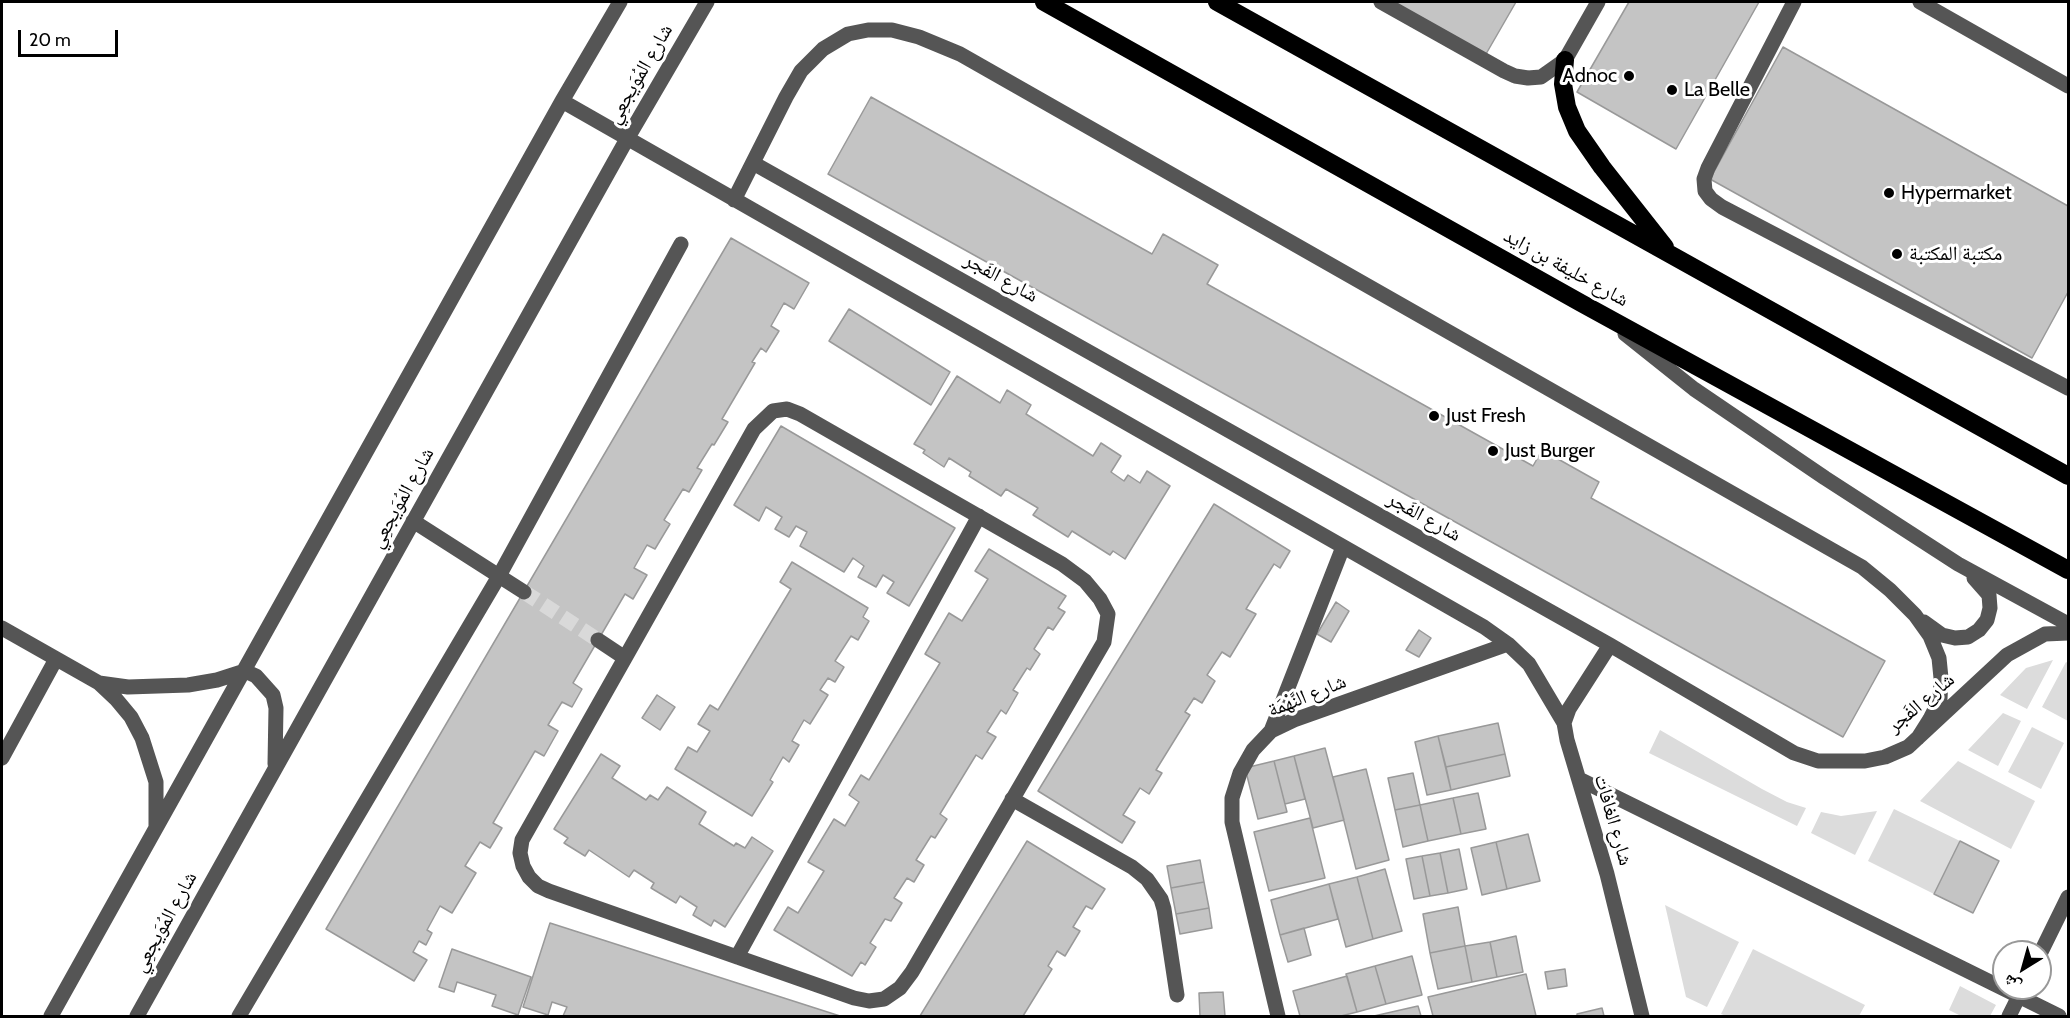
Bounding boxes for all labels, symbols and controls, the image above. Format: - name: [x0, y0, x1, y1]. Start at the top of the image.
- scale bar: [21, 18, 122, 56]
- street label: شارع المُوَيجعِي: [602, 20, 678, 128]
- text: 20 m: [29, 29, 71, 51]
- place label: Adnoc: [1563, 64, 1617, 88]
- marker: Adnoc: [1622, 69, 1636, 83]
- place label: La Belle: [1684, 78, 1750, 102]
- marker: La Belle: [1665, 83, 1679, 97]
- place label: Hypermarket: [1901, 181, 2012, 205]
- marker: Hypermarket: [1882, 186, 1896, 200]
- street label: شارع خليفة بن زايد: [1499, 224, 1633, 312]
- place label: مكتبة المكتبة: [1909, 242, 2002, 266]
- marker: مكتبة المكتبة: [1890, 247, 1904, 261]
- street label: شارع الفَجر: [960, 248, 1042, 308]
- place label: Just Fresh: [1446, 404, 1526, 428]
- marker: Just Fresh: [1427, 409, 1441, 423]
- place label: Just Burger: [1505, 439, 1595, 463]
- street label: شارع المُوَيجعِي: [365, 443, 439, 553]
- marker: Just Burger: [1486, 444, 1500, 458]
- street label: شارع الفَجر: [1383, 487, 1465, 547]
- street label: شارع الفَجر: [1882, 668, 1960, 738]
- street label: شارع النَّهْمَة: [1264, 669, 1350, 723]
- street label: شارع الغافات: [1589, 772, 1637, 868]
- street label: شارع المُوَيجعِي: [128, 867, 202, 977]
- north arrow: [1992, 940, 2052, 1000]
- text: ش: [2000, 970, 2025, 996]

